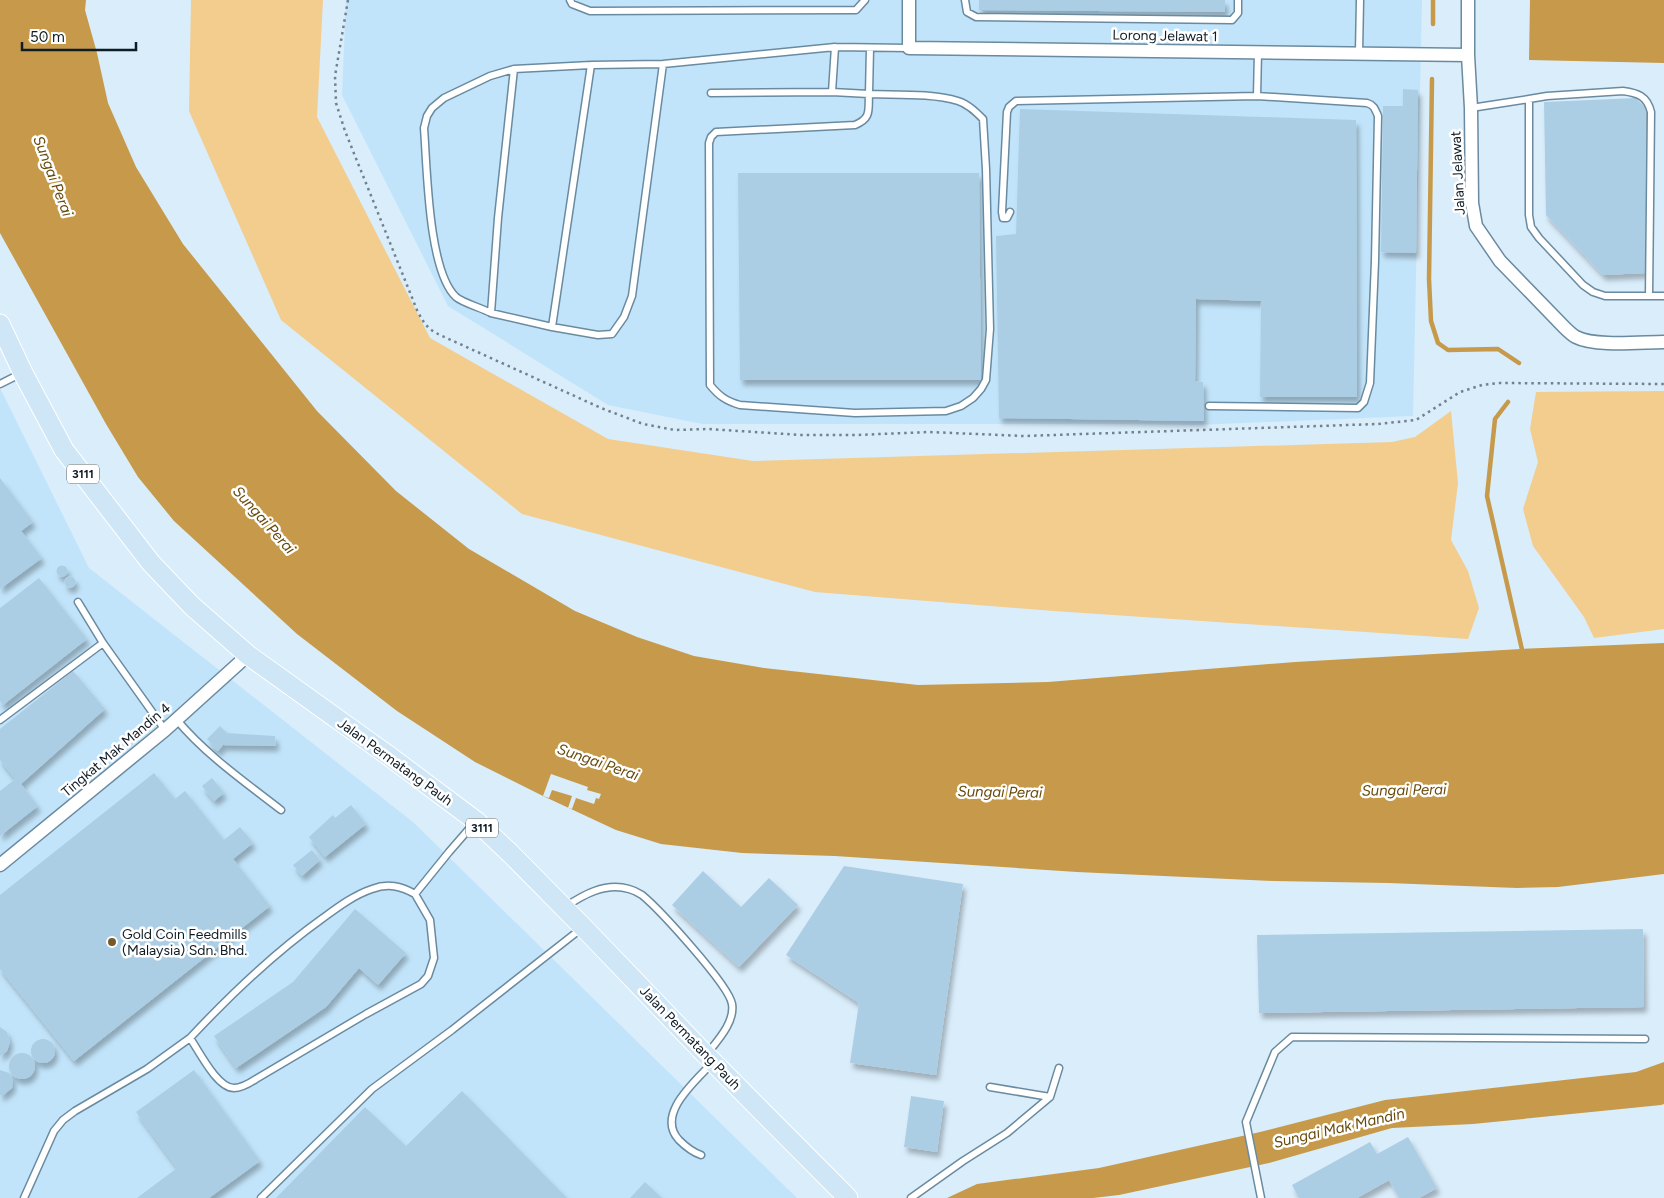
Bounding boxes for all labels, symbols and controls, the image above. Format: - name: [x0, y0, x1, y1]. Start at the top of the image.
- scale bar: [22, 20, 136, 52]
- street label: Lorong Jelawat 1: [1112, 27, 1218, 45]
- text: 50 m: [30, 28, 65, 46]
- street label: Jalan Jelawat: [1447, 131, 1469, 215]
- water label: Sungai Perai: [29, 133, 77, 219]
- road number: 3111: [67, 464, 99, 484]
- water label: Sungai Perai: [229, 482, 299, 558]
- street label: Tingkat Mak Mandin 4: [58, 699, 174, 801]
- street label: Jalan Permatang Pauh: [334, 715, 456, 809]
- water label: Sungai Perai: [555, 740, 642, 784]
- water label: Sungai Perai: [1361, 780, 1447, 800]
- water label: Sungai Perai: [957, 782, 1043, 802]
- road number: 3111: [466, 818, 498, 838]
- place label: Gold Coin Feedmills (Malaysia) Sdn. Bhd.: [122, 926, 247, 959]
- marker: Gold Coin Feedmills (Malaysia) Sdn. Bhd.: [106, 936, 118, 948]
- street label: Jalan Permatang Pauh: [636, 983, 744, 1094]
- water label: Sungai Mak Mandin: [1272, 1104, 1406, 1152]

